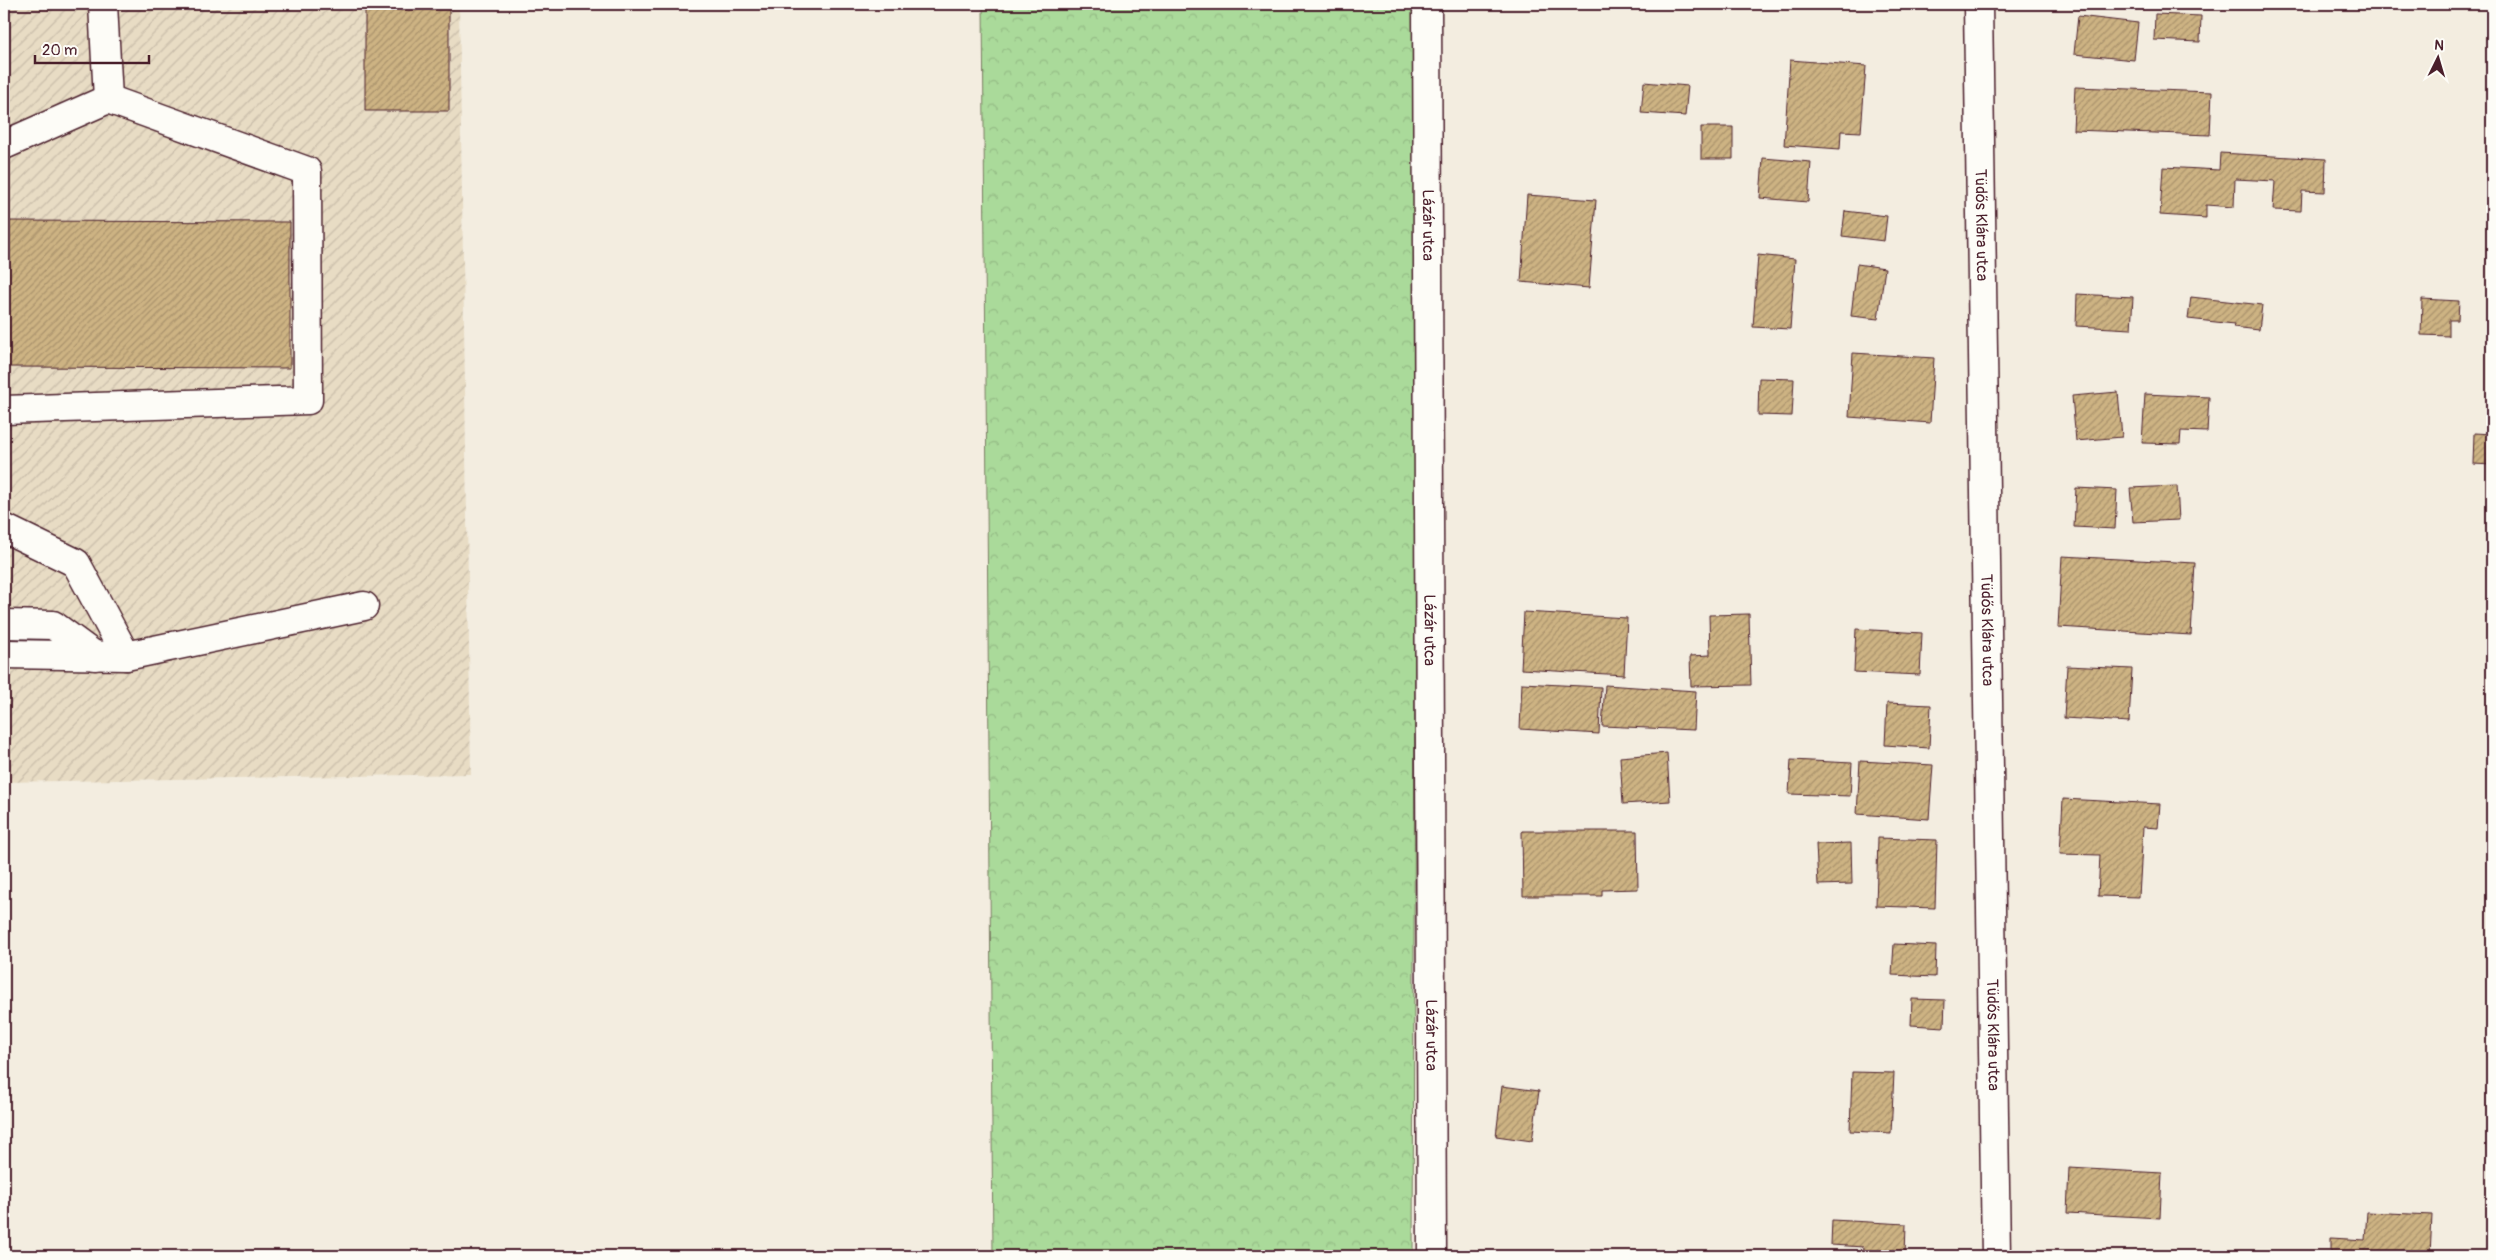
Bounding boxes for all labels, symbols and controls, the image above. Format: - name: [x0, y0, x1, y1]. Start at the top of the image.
- scale bar: [35, 32, 149, 64]
- north arrow: [2414, 32, 2464, 82]
- text: N: [2434, 37, 2445, 54]
- text: 20 m: [42, 41, 77, 60]
- street label: Tüdős Klára utca: [1970, 169, 1992, 281]
- street label: Lázár utca: [1418, 189, 1438, 261]
- street label: Tüdős Klára utca: [1976, 574, 1998, 686]
- street label: Lázár utca: [1419, 594, 1440, 666]
- street label: Tüdős Klára utca: [1982, 979, 2004, 1091]
- street label: Lázár utca: [1421, 999, 1441, 1071]

